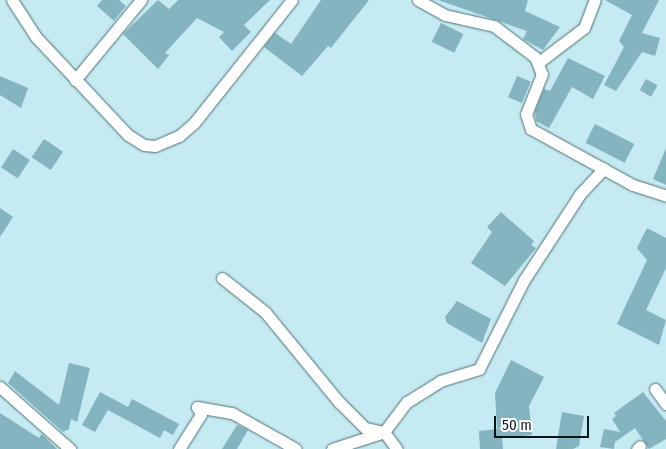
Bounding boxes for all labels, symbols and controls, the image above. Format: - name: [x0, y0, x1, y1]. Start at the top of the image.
- scale bar: [496, 406, 591, 438]
- text: 50 m: [502, 416, 532, 434]

